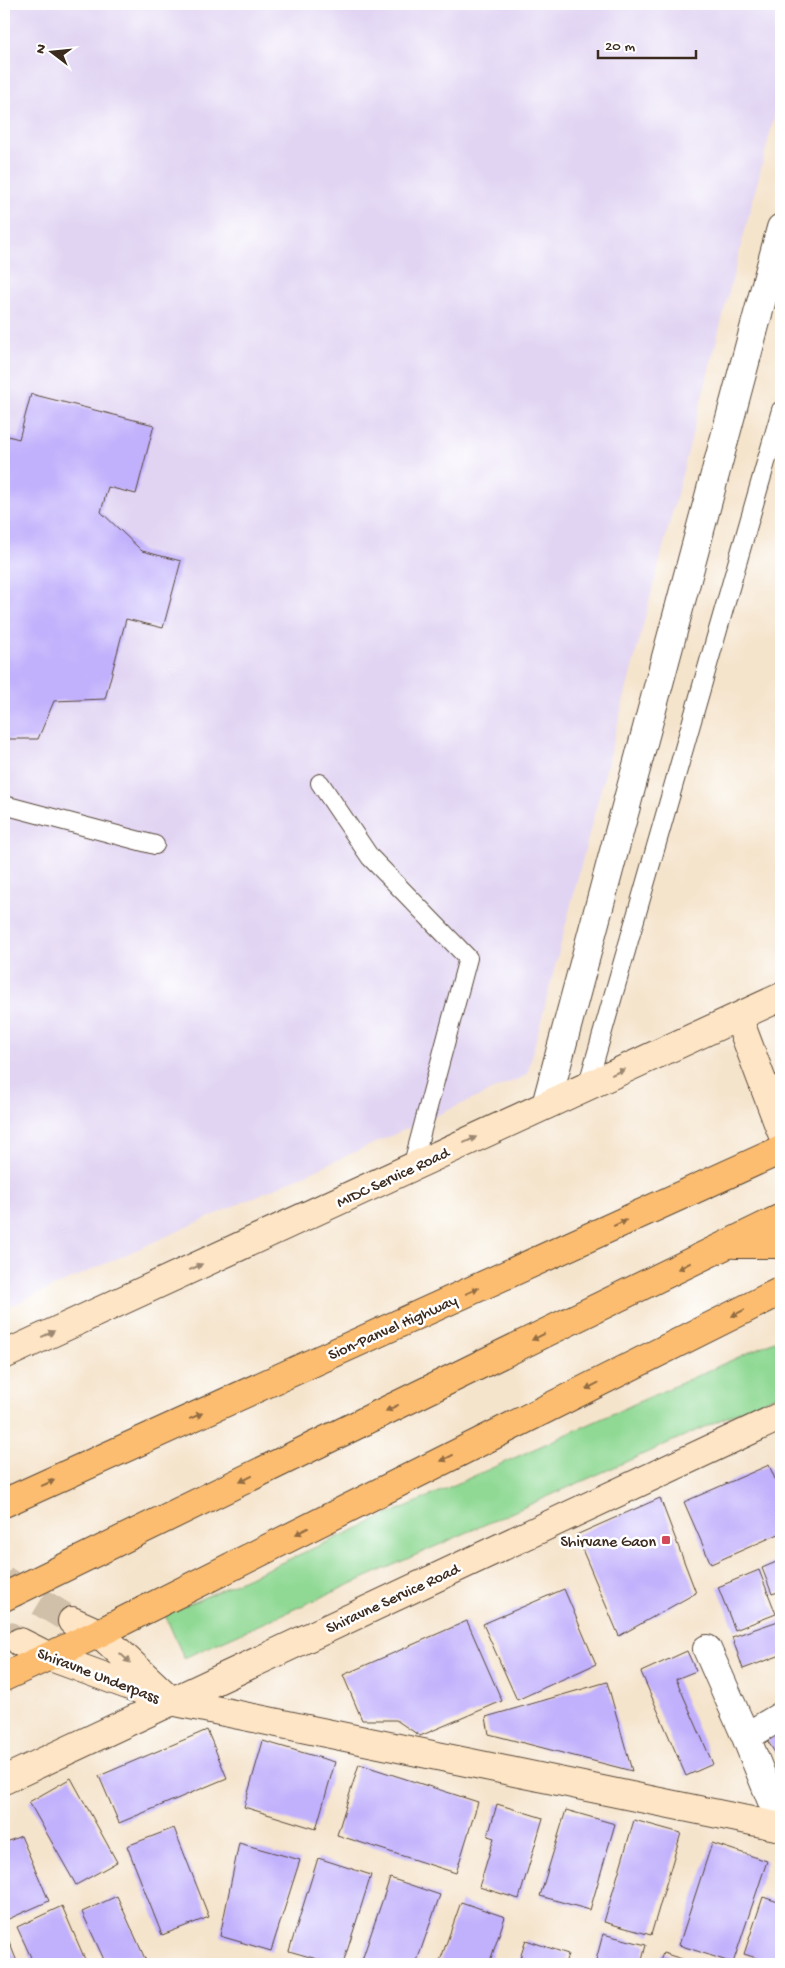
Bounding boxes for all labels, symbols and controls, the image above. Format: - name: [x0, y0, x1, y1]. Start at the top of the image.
- north arrow: [28, 28, 78, 78]
- scale bar: [598, 28, 695, 60]
- text: 20 m: [605, 38, 635, 56]
- text: N: [32, 42, 51, 56]
- one-way arrow: [611, 1068, 625, 1076]
- one-way arrow: [463, 1136, 477, 1144]
- street label: MIDC Service Road: [334, 1144, 454, 1214]
- one-way arrow: [613, 1219, 627, 1227]
- one-way arrow: [189, 1262, 203, 1270]
- one-way arrow: [677, 1262, 691, 1270]
- one-way arrow: [465, 1286, 479, 1294]
- street label: Sion-Panvel Highway: [326, 1292, 461, 1366]
- one-way arrow: [731, 1309, 745, 1317]
- one-way arrow: [41, 1330, 55, 1338]
- one-way arrow: [531, 1333, 545, 1341]
- one-way arrow: [585, 1381, 600, 1390]
- one-way arrow: [385, 1404, 399, 1412]
- one-way arrow: [189, 1411, 203, 1419]
- one-way arrow: [440, 1455, 454, 1463]
- one-way arrow: [239, 1475, 253, 1483]
- one-way arrow: [41, 1478, 55, 1486]
- one-way arrow: [295, 1527, 309, 1535]
- place label: Shirvane Gaon: [560, 1534, 656, 1553]
- marker: Shirvane Gaon: [660, 1534, 672, 1546]
- street label: Shiravne Service Road: [324, 1560, 465, 1639]
- street label: Shiravne Underpass: [34, 1645, 163, 1710]
- one-way arrow: [119, 1652, 131, 1664]

